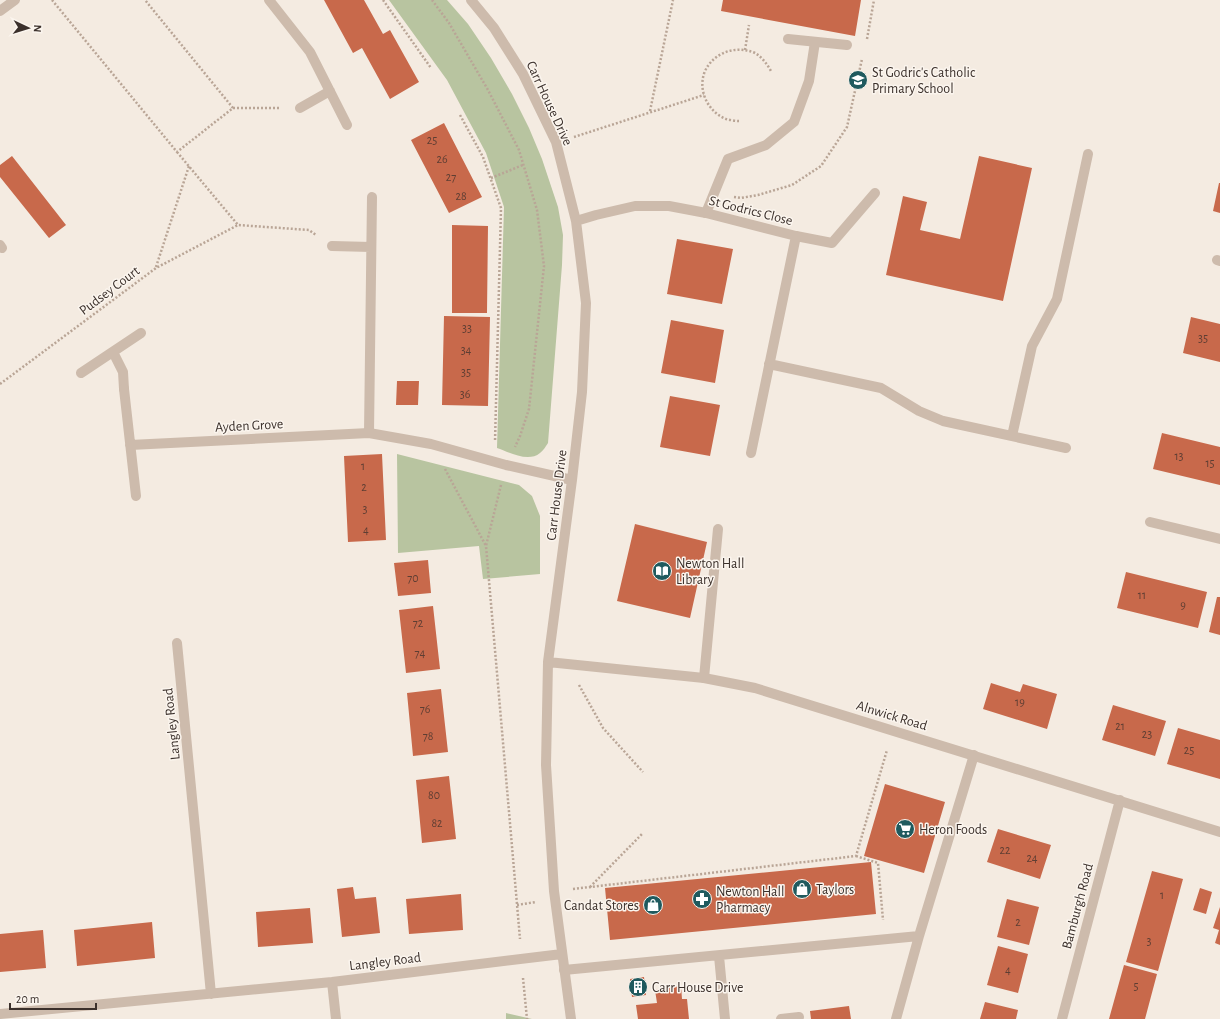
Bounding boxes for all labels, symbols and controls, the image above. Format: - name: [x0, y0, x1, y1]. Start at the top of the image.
- north arrow: [8, 8, 48, 48]
- text: N: [32, 24, 43, 33]
- street label: Carr House Drive: [523, 59, 575, 148]
- place label: St Godric's Catholic Primary School: [872, 66, 976, 96]
- school or university icon: St Godric's Catholic Primary School: [847, 69, 869, 91]
- house number: 25: [427, 134, 437, 146]
- house number: 26: [436, 153, 448, 165]
- house number: 27: [446, 171, 456, 183]
- house number: 28: [455, 190, 467, 202]
- street label: St Godrics Close: [708, 194, 794, 228]
- street label: Pudsey Court: [77, 263, 143, 318]
- house number: 33: [462, 322, 472, 334]
- house number: 35: [1198, 332, 1208, 344]
- house number: 34: [461, 344, 472, 356]
- house number: 35: [461, 366, 471, 378]
- house number: 36: [460, 388, 471, 400]
- street label: Ayden Grove: [215, 417, 284, 435]
- street label: Carr House Drive: [544, 449, 570, 541]
- house number: 13: [1174, 450, 1184, 462]
- house number: 15: [1205, 457, 1215, 469]
- house number: 1: [361, 460, 365, 472]
- house number: 2: [361, 481, 367, 493]
- house number: 3: [363, 503, 368, 515]
- house number: 4: [363, 524, 369, 536]
- place label: Newton Hall Library: [676, 557, 744, 587]
- library icon: Newton Hall Library: [651, 560, 673, 582]
- house number: 70: [407, 572, 419, 584]
- house number: 11: [1138, 589, 1146, 601]
- house number: 9: [1180, 599, 1186, 611]
- house number: 72: [413, 617, 424, 629]
- house number: 74: [415, 647, 426, 659]
- street label: Langley Road: [161, 687, 183, 761]
- house number: 19: [1015, 696, 1025, 708]
- street label: Alnwick Road: [855, 699, 929, 733]
- house number: 76: [420, 703, 431, 715]
- house number: 21: [1115, 720, 1125, 732]
- house number: 23: [1142, 728, 1152, 740]
- house number: 78: [423, 730, 434, 742]
- house number: 25: [1184, 744, 1194, 756]
- house number: 80: [428, 789, 440, 801]
- house number: 82: [431, 817, 443, 829]
- supermarket icon: Heron Foods: [894, 818, 916, 840]
- place label: Heron Foods: [919, 823, 987, 837]
- house number: 22: [1000, 844, 1011, 856]
- house number: 24: [1026, 852, 1038, 864]
- street label: Bamburgh Road: [1060, 862, 1096, 951]
- shop icon: Taylors: [791, 878, 813, 900]
- place label: Taylors: [816, 883, 854, 897]
- place label: Newton Hall Pharmacy: [716, 885, 784, 915]
- pharmacy icon: Newton Hall Pharmacy: [691, 888, 713, 910]
- house number: 1: [1160, 889, 1164, 901]
- shop icon: Candat Stores: [642, 894, 664, 916]
- place label: Candat Stores: [564, 899, 639, 913]
- house number: 2: [1015, 916, 1021, 928]
- house number: 3: [1147, 935, 1152, 947]
- street label: Langley Road: [348, 951, 422, 973]
- house number: 4: [1005, 964, 1011, 976]
- building icon: Carr House Drive: [627, 976, 649, 998]
- house number: 5: [1133, 980, 1139, 992]
- place label: Carr House Drive: [652, 981, 743, 995]
- scale bar: [10, 985, 96, 1011]
- text: 20 m: [16, 993, 39, 1005]

